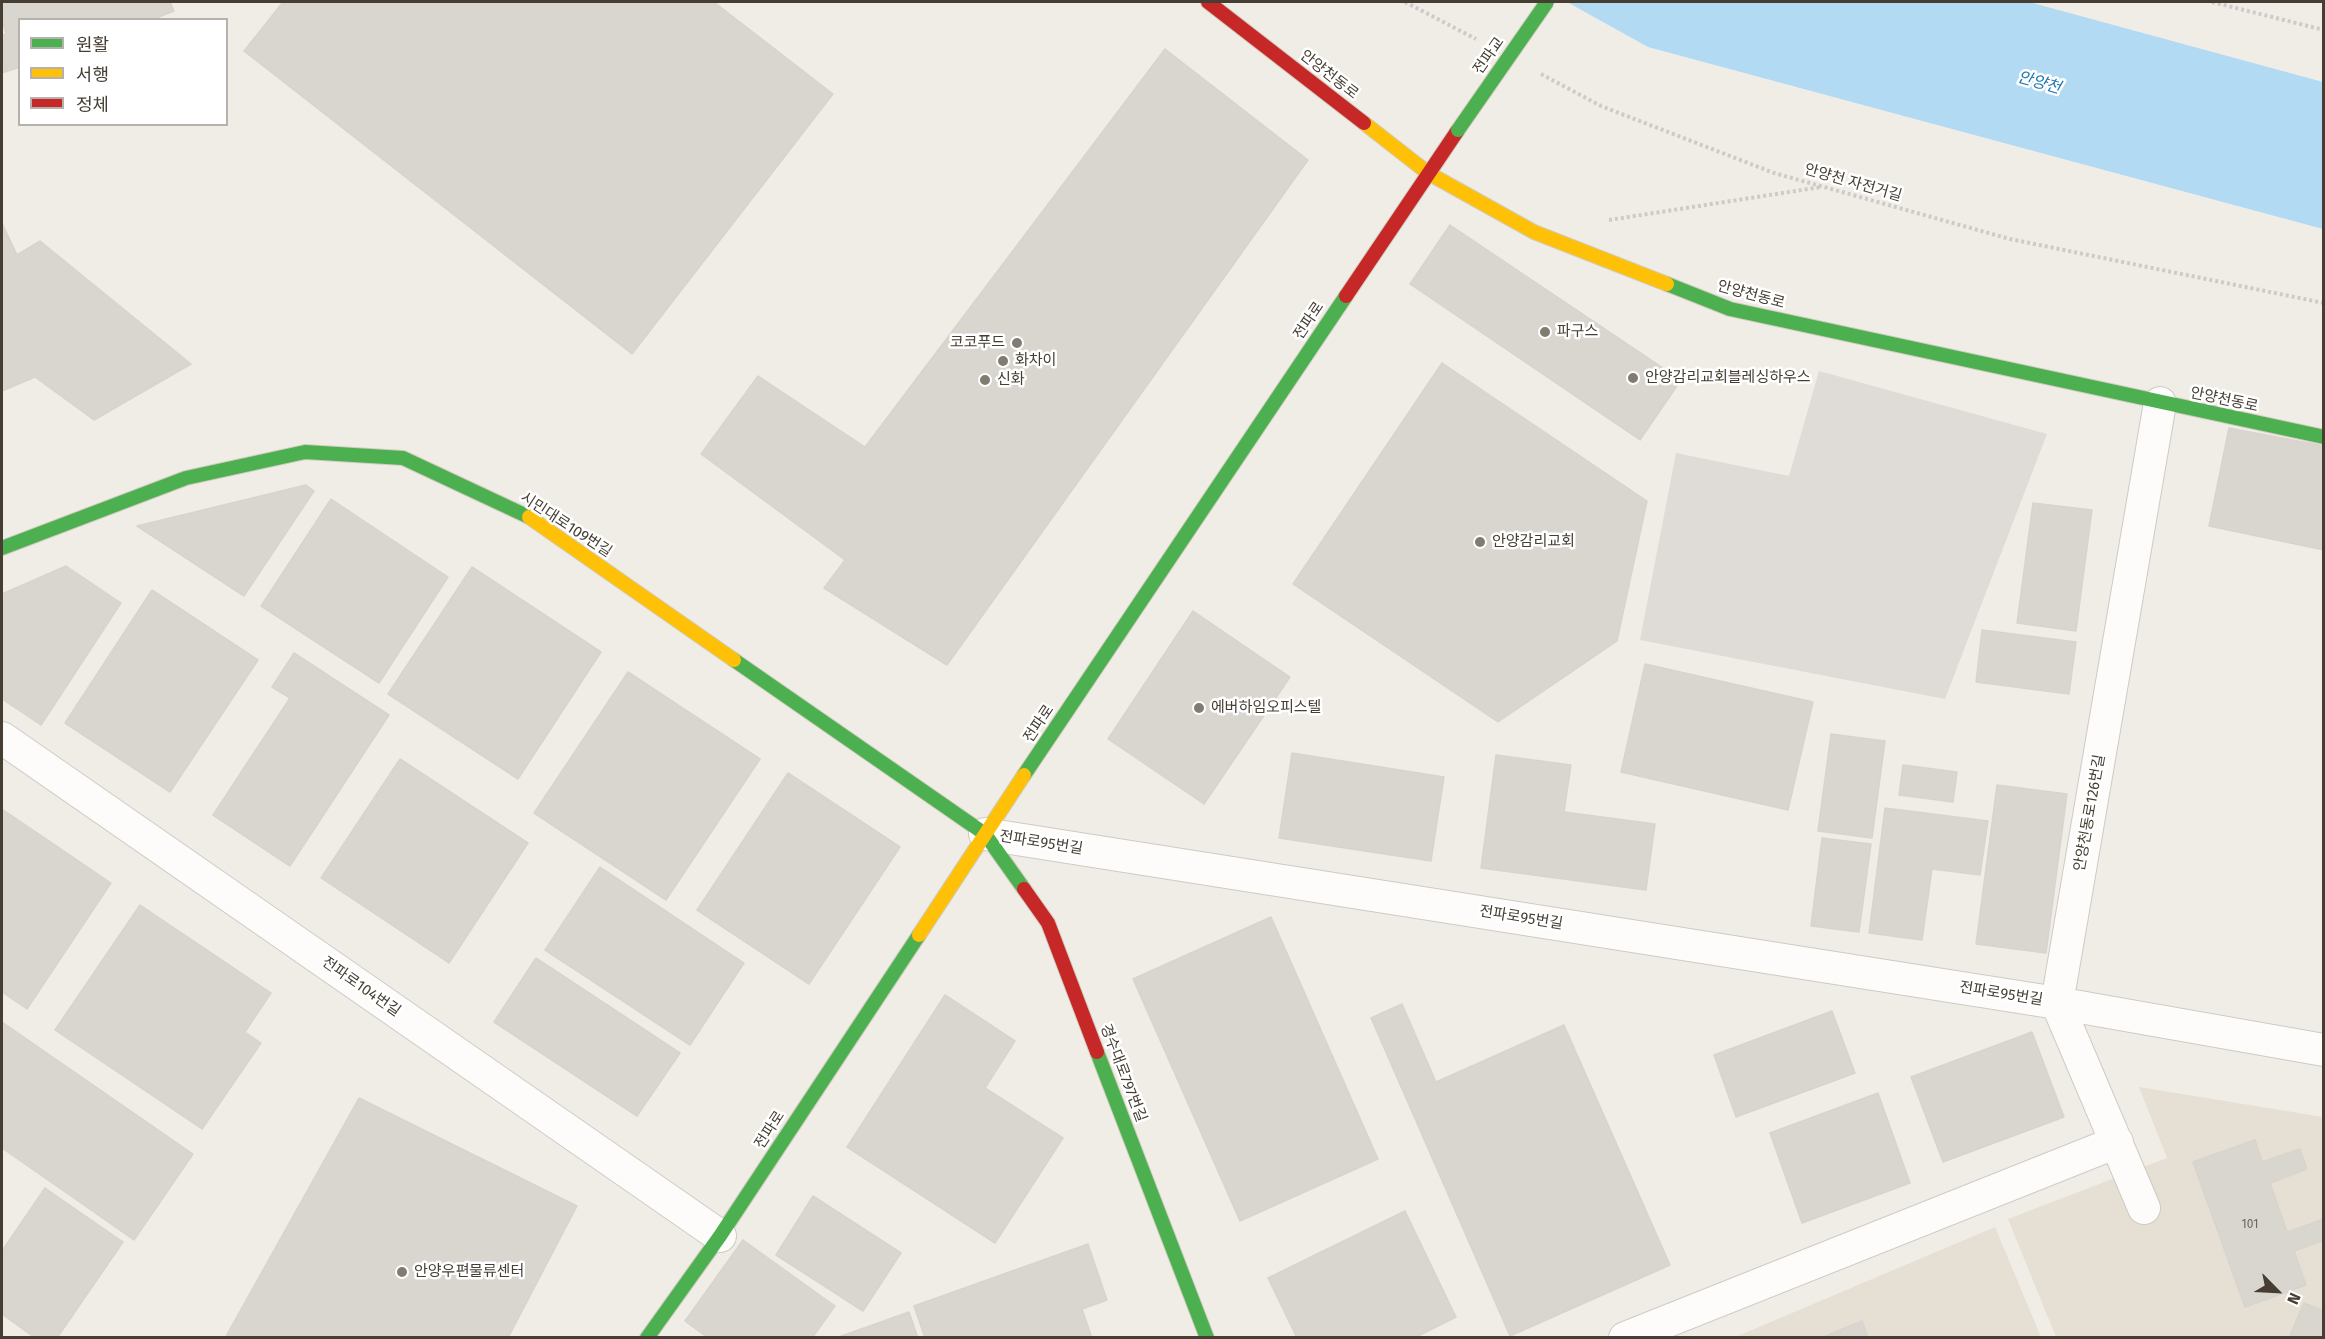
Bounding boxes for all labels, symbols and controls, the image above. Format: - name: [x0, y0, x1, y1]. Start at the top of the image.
- legend: [18, 18, 228, 126]
- text: 원활: [76, 34, 109, 56]
- street label: 전파교: [1470, 34, 1508, 78]
- street label: 안양천동로: [1296, 47, 1362, 103]
- text: 서행: [76, 64, 109, 86]
- water label: 안양천: [2015, 68, 2063, 98]
- text: 정체: [76, 94, 109, 116]
- street label: 안양천 자전거길: [1802, 160, 1904, 206]
- street label: 안양천동로: [1715, 277, 1787, 313]
- street label: 전파로: [1290, 299, 1328, 343]
- place label: 파구스: [1557, 323, 1598, 341]
- marker: 파구스: [1538, 325, 1552, 339]
- place label: 코코푸드: [950, 334, 1005, 352]
- marker: 코코푸드: [1010, 336, 1024, 350]
- place label: 화차이: [1015, 352, 1056, 370]
- marker: 화차이: [996, 354, 1010, 368]
- place label: 안양감리교회블레싱하우스: [1645, 369, 1811, 387]
- place label: 신화: [997, 371, 1025, 389]
- marker: 안양감리교회블레싱하우스: [1626, 371, 1640, 385]
- marker: 신화: [978, 373, 992, 387]
- street label: 안양천동로: [2188, 384, 2260, 416]
- street label: 시민대로109번길: [517, 489, 615, 561]
- place label: 안양감리교회: [1492, 533, 1575, 551]
- marker: 안양감리교회: [1473, 535, 1487, 549]
- place label: 에버하임오피스텔: [1211, 699, 1321, 717]
- marker: 에버하임오피스텔: [1192, 701, 1206, 715]
- street label: 전파로: [1020, 702, 1058, 746]
- street label: 안양천동로126번길: [2071, 753, 2109, 873]
- street label: 전파로95번길: [998, 828, 1084, 858]
- street label: 전파로95번길: [1478, 903, 1564, 933]
- street label: 전파로104번길: [318, 953, 404, 1021]
- street label: 전파로95번길: [1958, 979, 2044, 1009]
- street label: 경수대로797번길: [1096, 1021, 1150, 1125]
- street label: 전파로: [751, 1108, 789, 1152]
- house number: 101: [2242, 1218, 2258, 1232]
- north arrow: [2247, 1261, 2307, 1321]
- place label: 안양우편물류센터: [414, 1263, 524, 1281]
- marker: 안양우편물류센터: [395, 1265, 409, 1279]
- text: N: [2283, 1290, 2305, 1307]

